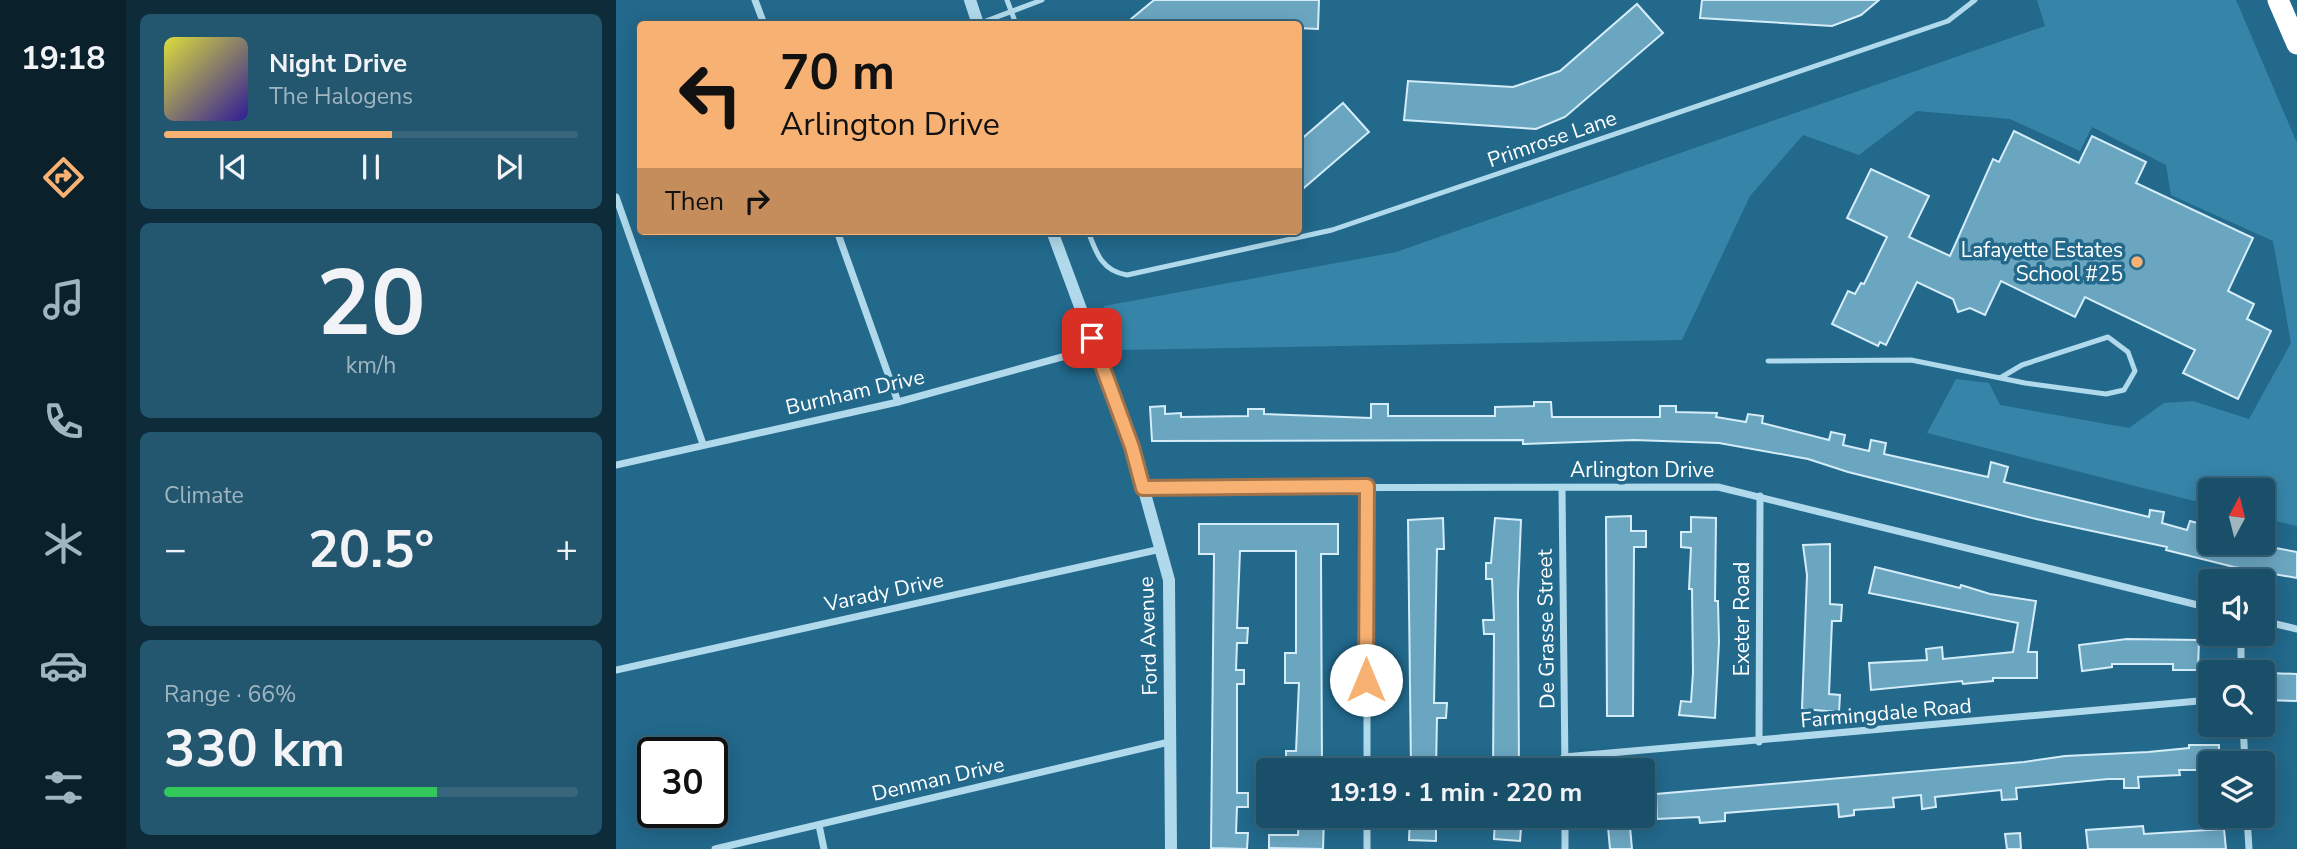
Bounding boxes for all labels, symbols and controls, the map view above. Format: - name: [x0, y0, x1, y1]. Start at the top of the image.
- text: 19:18: [21, 37, 105, 80]
- text: 70 m: [780, 39, 895, 106]
- text: Night Drive: [269, 46, 407, 81]
- icon: left: [665, 49, 756, 140]
- text: The Halogens: [269, 81, 413, 112]
- text: Arlington Drive: [780, 103, 1000, 146]
- street label: Primrose Lane: [1484, 104, 1620, 174]
- icon: previous: [214, 148, 252, 186]
- icon: pause: [352, 148, 390, 186]
- icon: next: [490, 148, 528, 186]
- icon: directions: [39, 153, 88, 202]
- icon: right: [738, 182, 776, 220]
- text: Then: [665, 184, 724, 219]
- place label: Lafayette Estates School #25: [1961, 236, 2123, 288]
- text: 20: [316, 242, 426, 366]
- marker: Lafayette Estates School #25: [2129, 254, 2145, 270]
- icon: music: [39, 275, 88, 324]
- pin: [1062, 308, 1122, 368]
- icon: arrive: [1073, 319, 1111, 357]
- text: km/h: [346, 350, 396, 381]
- street label: Burnham Drive: [783, 362, 927, 422]
- icon: phone: [39, 397, 88, 446]
- street label: Arlington Drive: [1570, 456, 1714, 484]
- north arrow: [2198, 478, 2275, 555]
- map controls: [2198, 478, 2275, 828]
- text: Climate: [164, 480, 244, 511]
- text: 20.5°: [308, 514, 434, 585]
- icon: climate: [39, 519, 88, 568]
- text: −: [164, 524, 187, 575]
- text: +: [555, 524, 578, 575]
- street label: De Grasse Street: [1531, 548, 1561, 709]
- street label: Exeter Road: [1728, 562, 1756, 676]
- street label: Varady Drive: [821, 566, 946, 619]
- button: sound: [2198, 569, 2275, 646]
- street label: Ford Avenue: [1132, 576, 1164, 696]
- icon: car: [39, 641, 88, 690]
- position arrow: [1329, 643, 1403, 717]
- button: search: [2198, 660, 2275, 737]
- text: Range · 66%: [164, 679, 296, 710]
- street label: Farmingdale Road: [1799, 692, 1973, 734]
- text: 330 km: [164, 713, 345, 784]
- speed limit sign: 30: [637, 737, 728, 828]
- street label: Denman Drive: [869, 750, 1007, 808]
- button: layers: [2198, 751, 2275, 828]
- icon: filters: [39, 763, 88, 812]
- text: 19:19 · 1 min · 220 m: [1329, 775, 1582, 810]

